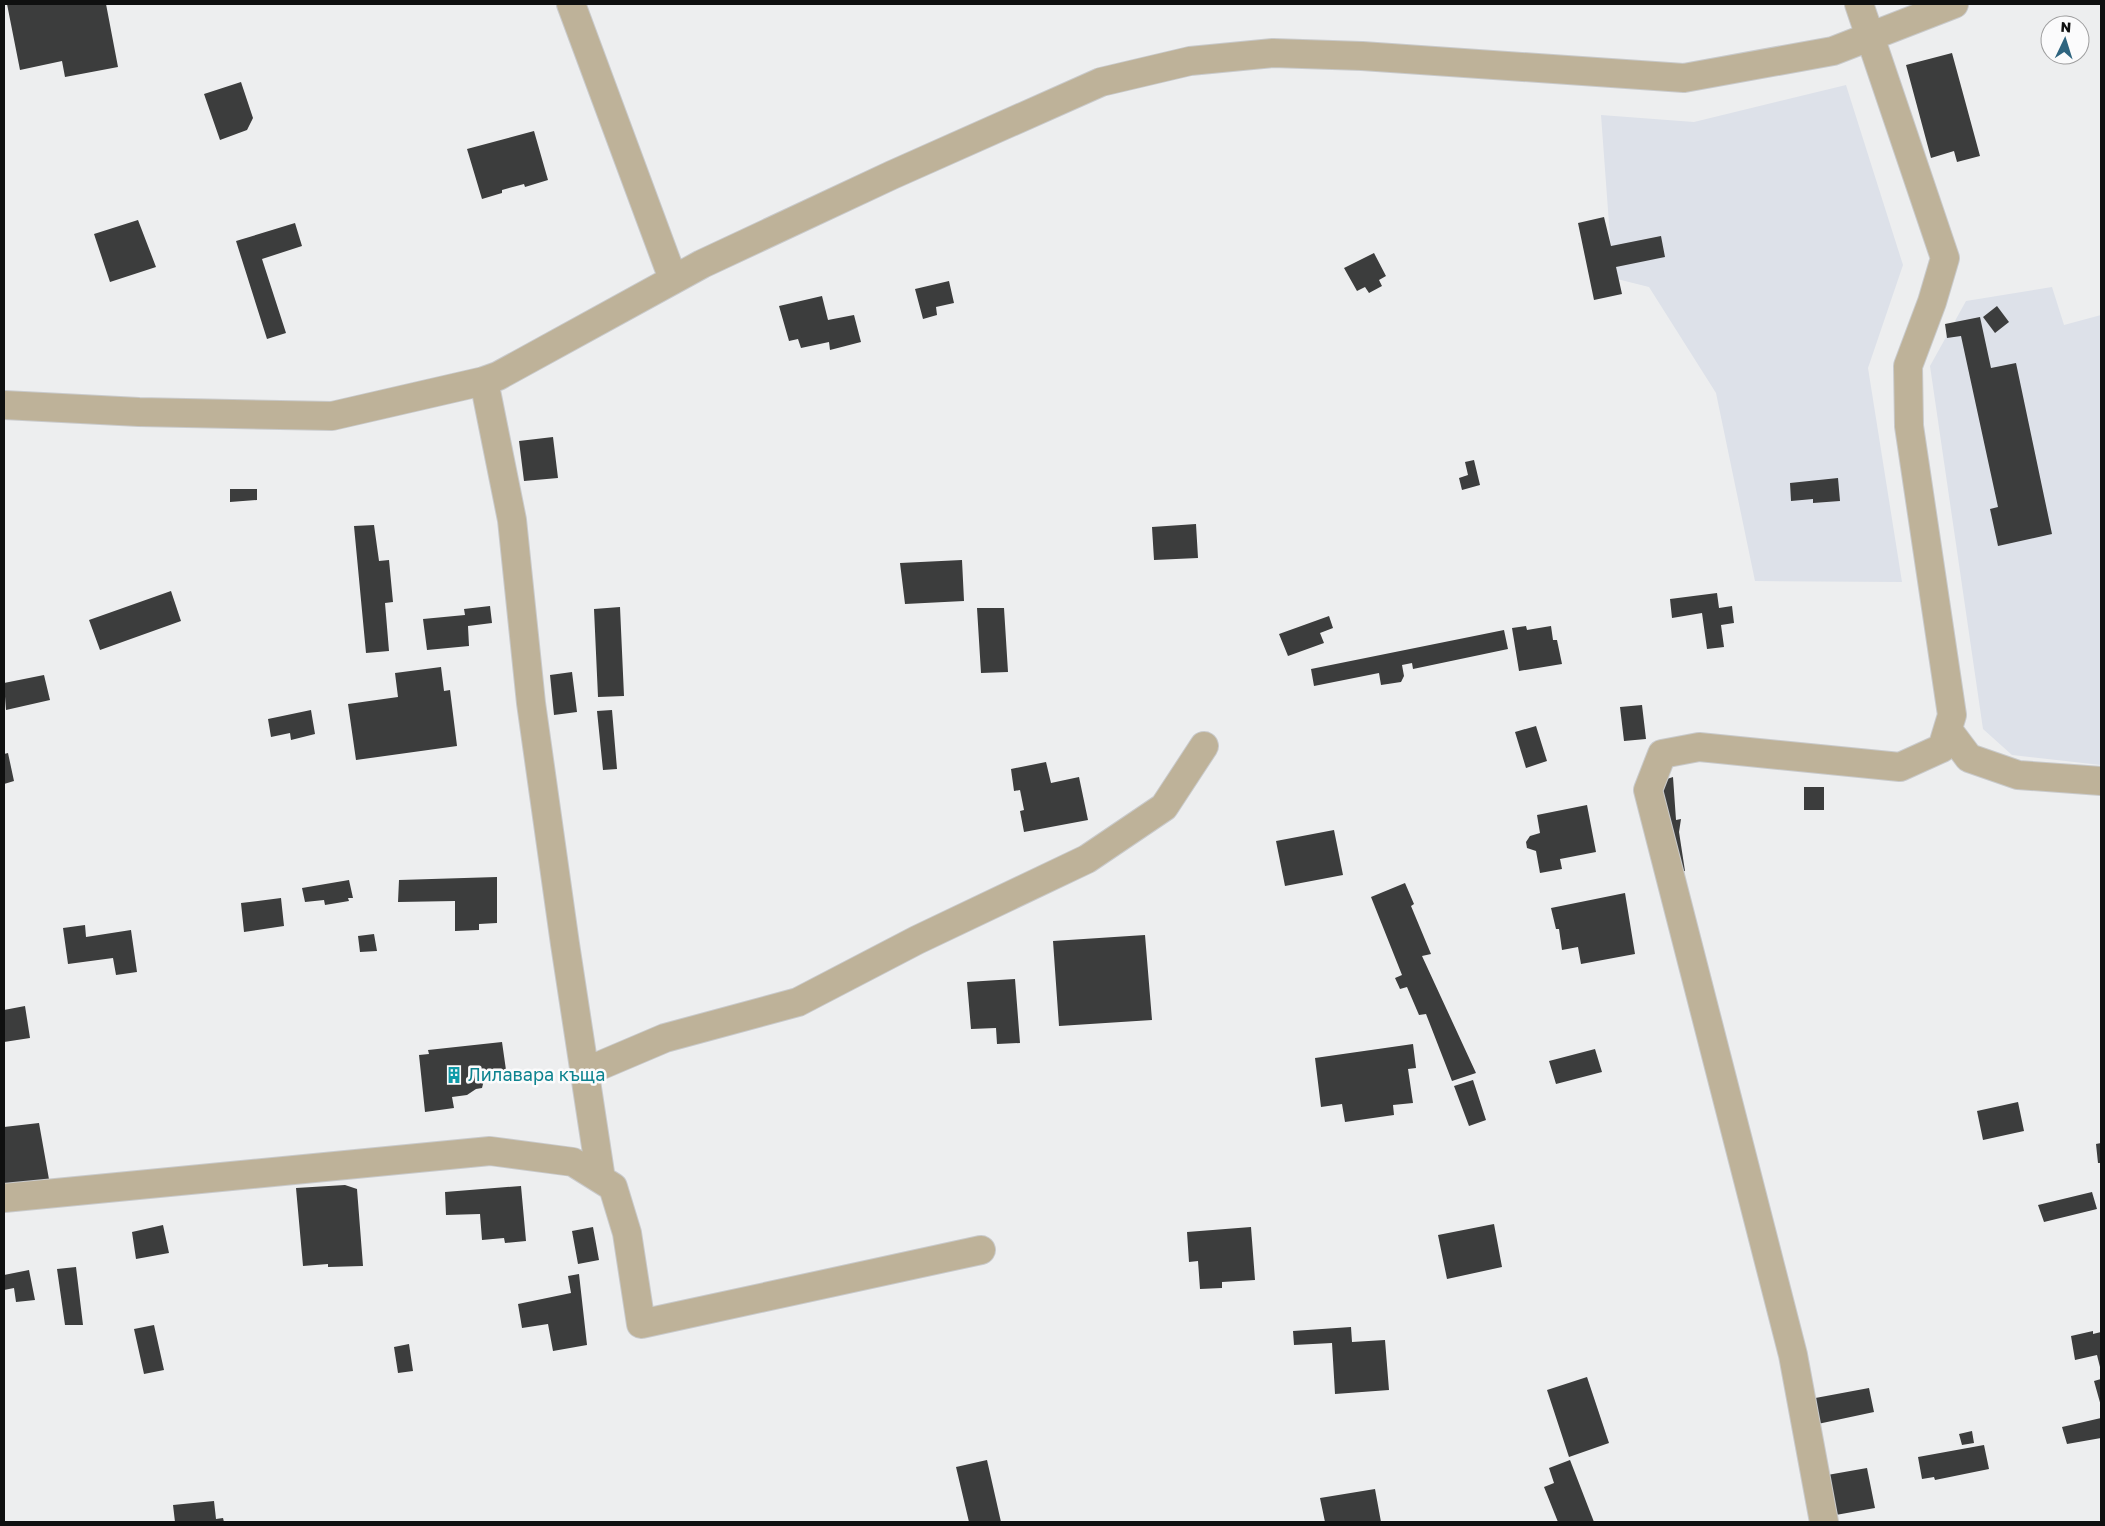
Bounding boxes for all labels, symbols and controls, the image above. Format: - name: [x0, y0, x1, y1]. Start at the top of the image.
- north arrow: [2040, 15, 2090, 65]
- text: N: [2060, 18, 2072, 35]
- place label: Лилавара къща: [468, 1063, 605, 1085]
- building icon: Лилавара къща: [444, 1065, 464, 1085]

